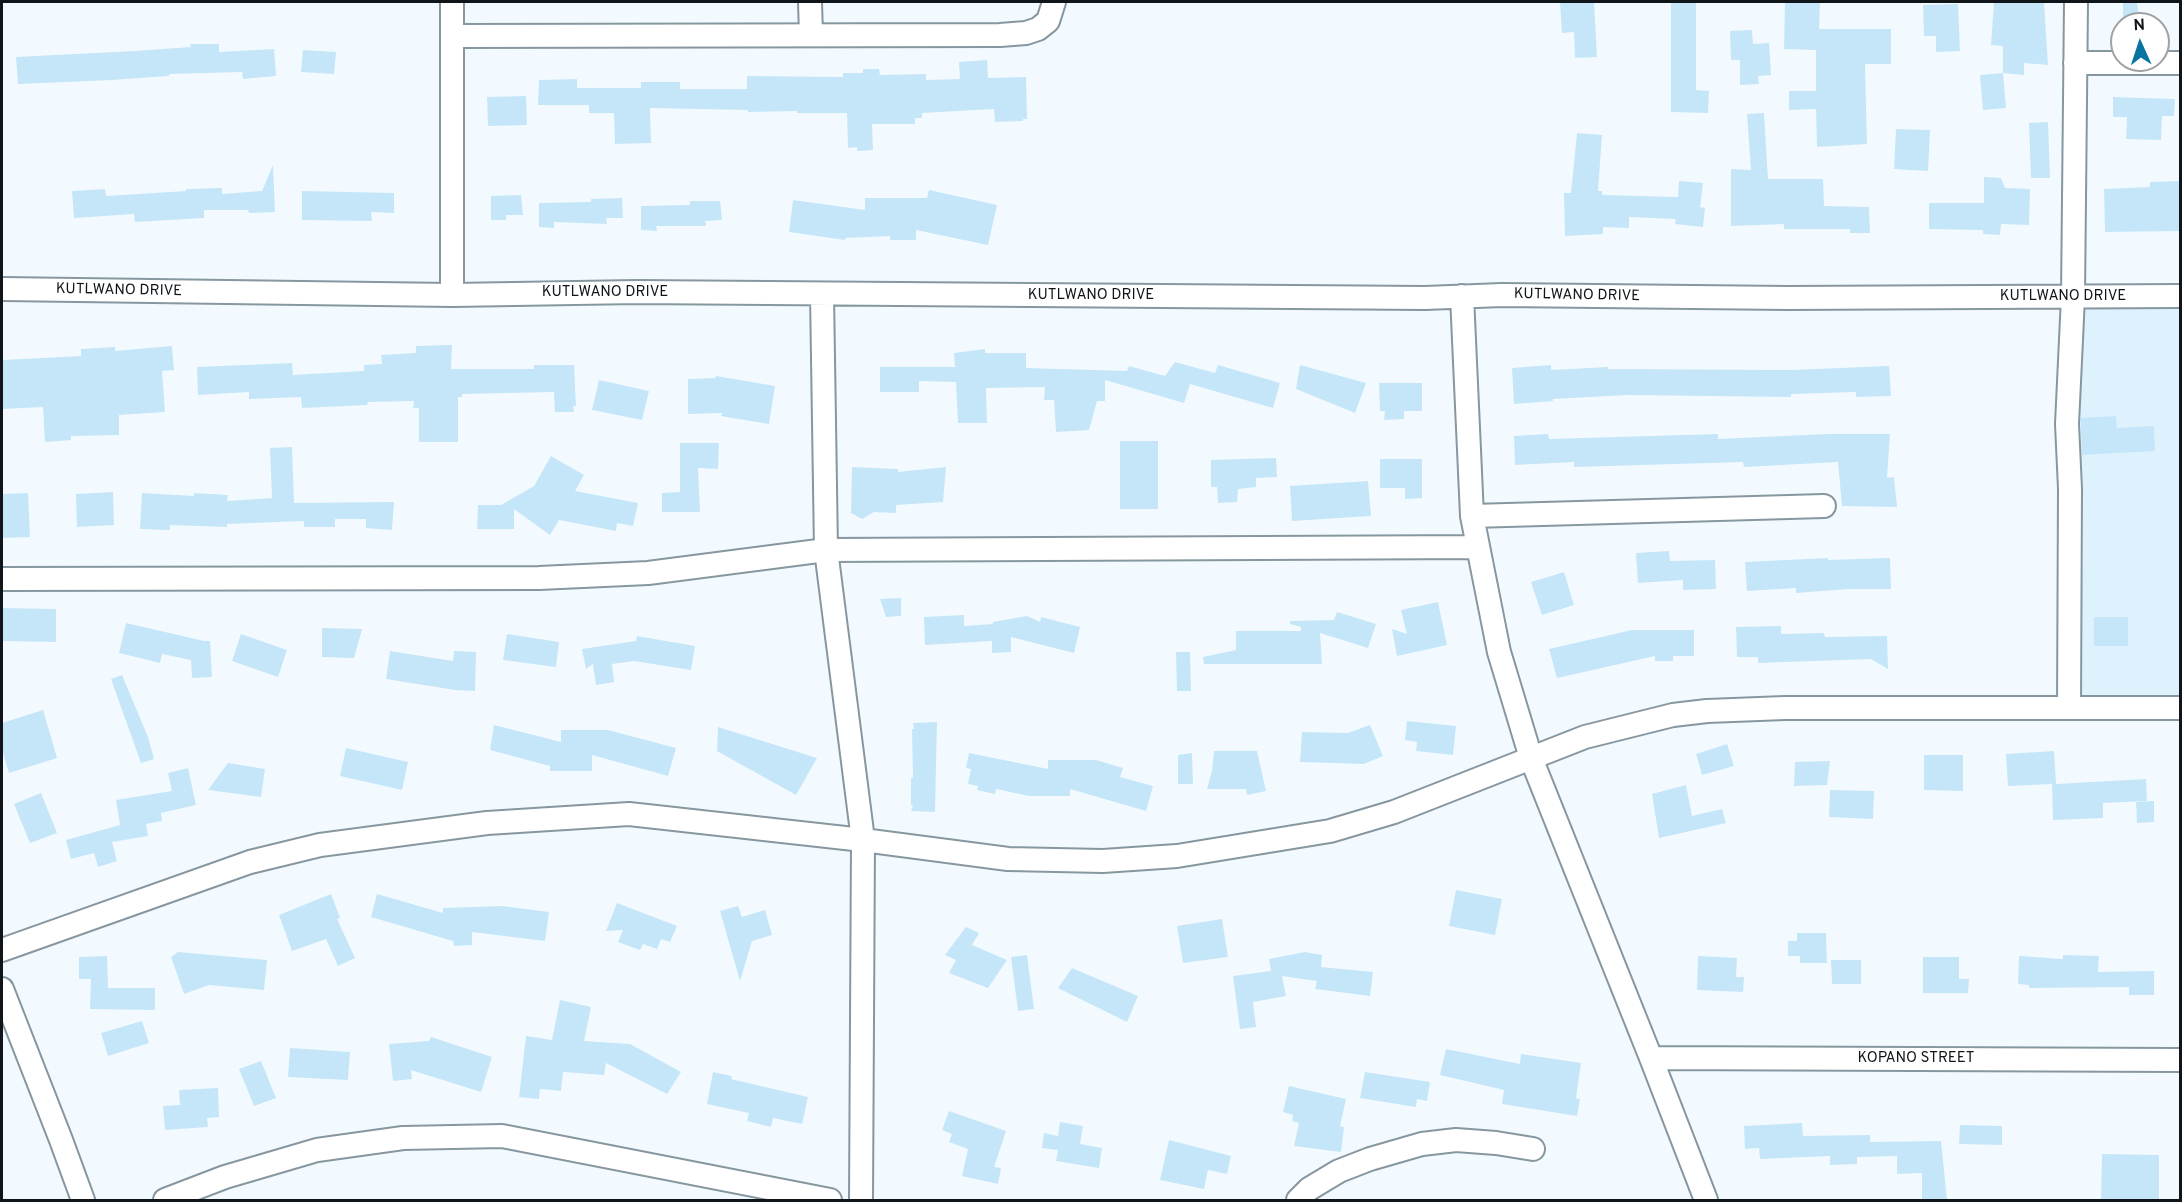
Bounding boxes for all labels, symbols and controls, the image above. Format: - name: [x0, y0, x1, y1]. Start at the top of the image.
- north arrow: [2110, 12, 2170, 72]
- text: N: [2133, 16, 2145, 36]
- street label: KUTLWANO DRIVE: [56, 281, 182, 301]
- street label: KUTLWANO DRIVE: [542, 284, 668, 302]
- street label: KUTLWANO DRIVE: [1514, 286, 1640, 306]
- street label: KUTLWANO DRIVE: [1028, 287, 1154, 305]
- street label: KUTLWANO DRIVE: [2000, 288, 2126, 306]
- street label: KOPANO STREET: [1858, 1050, 1974, 1068]

